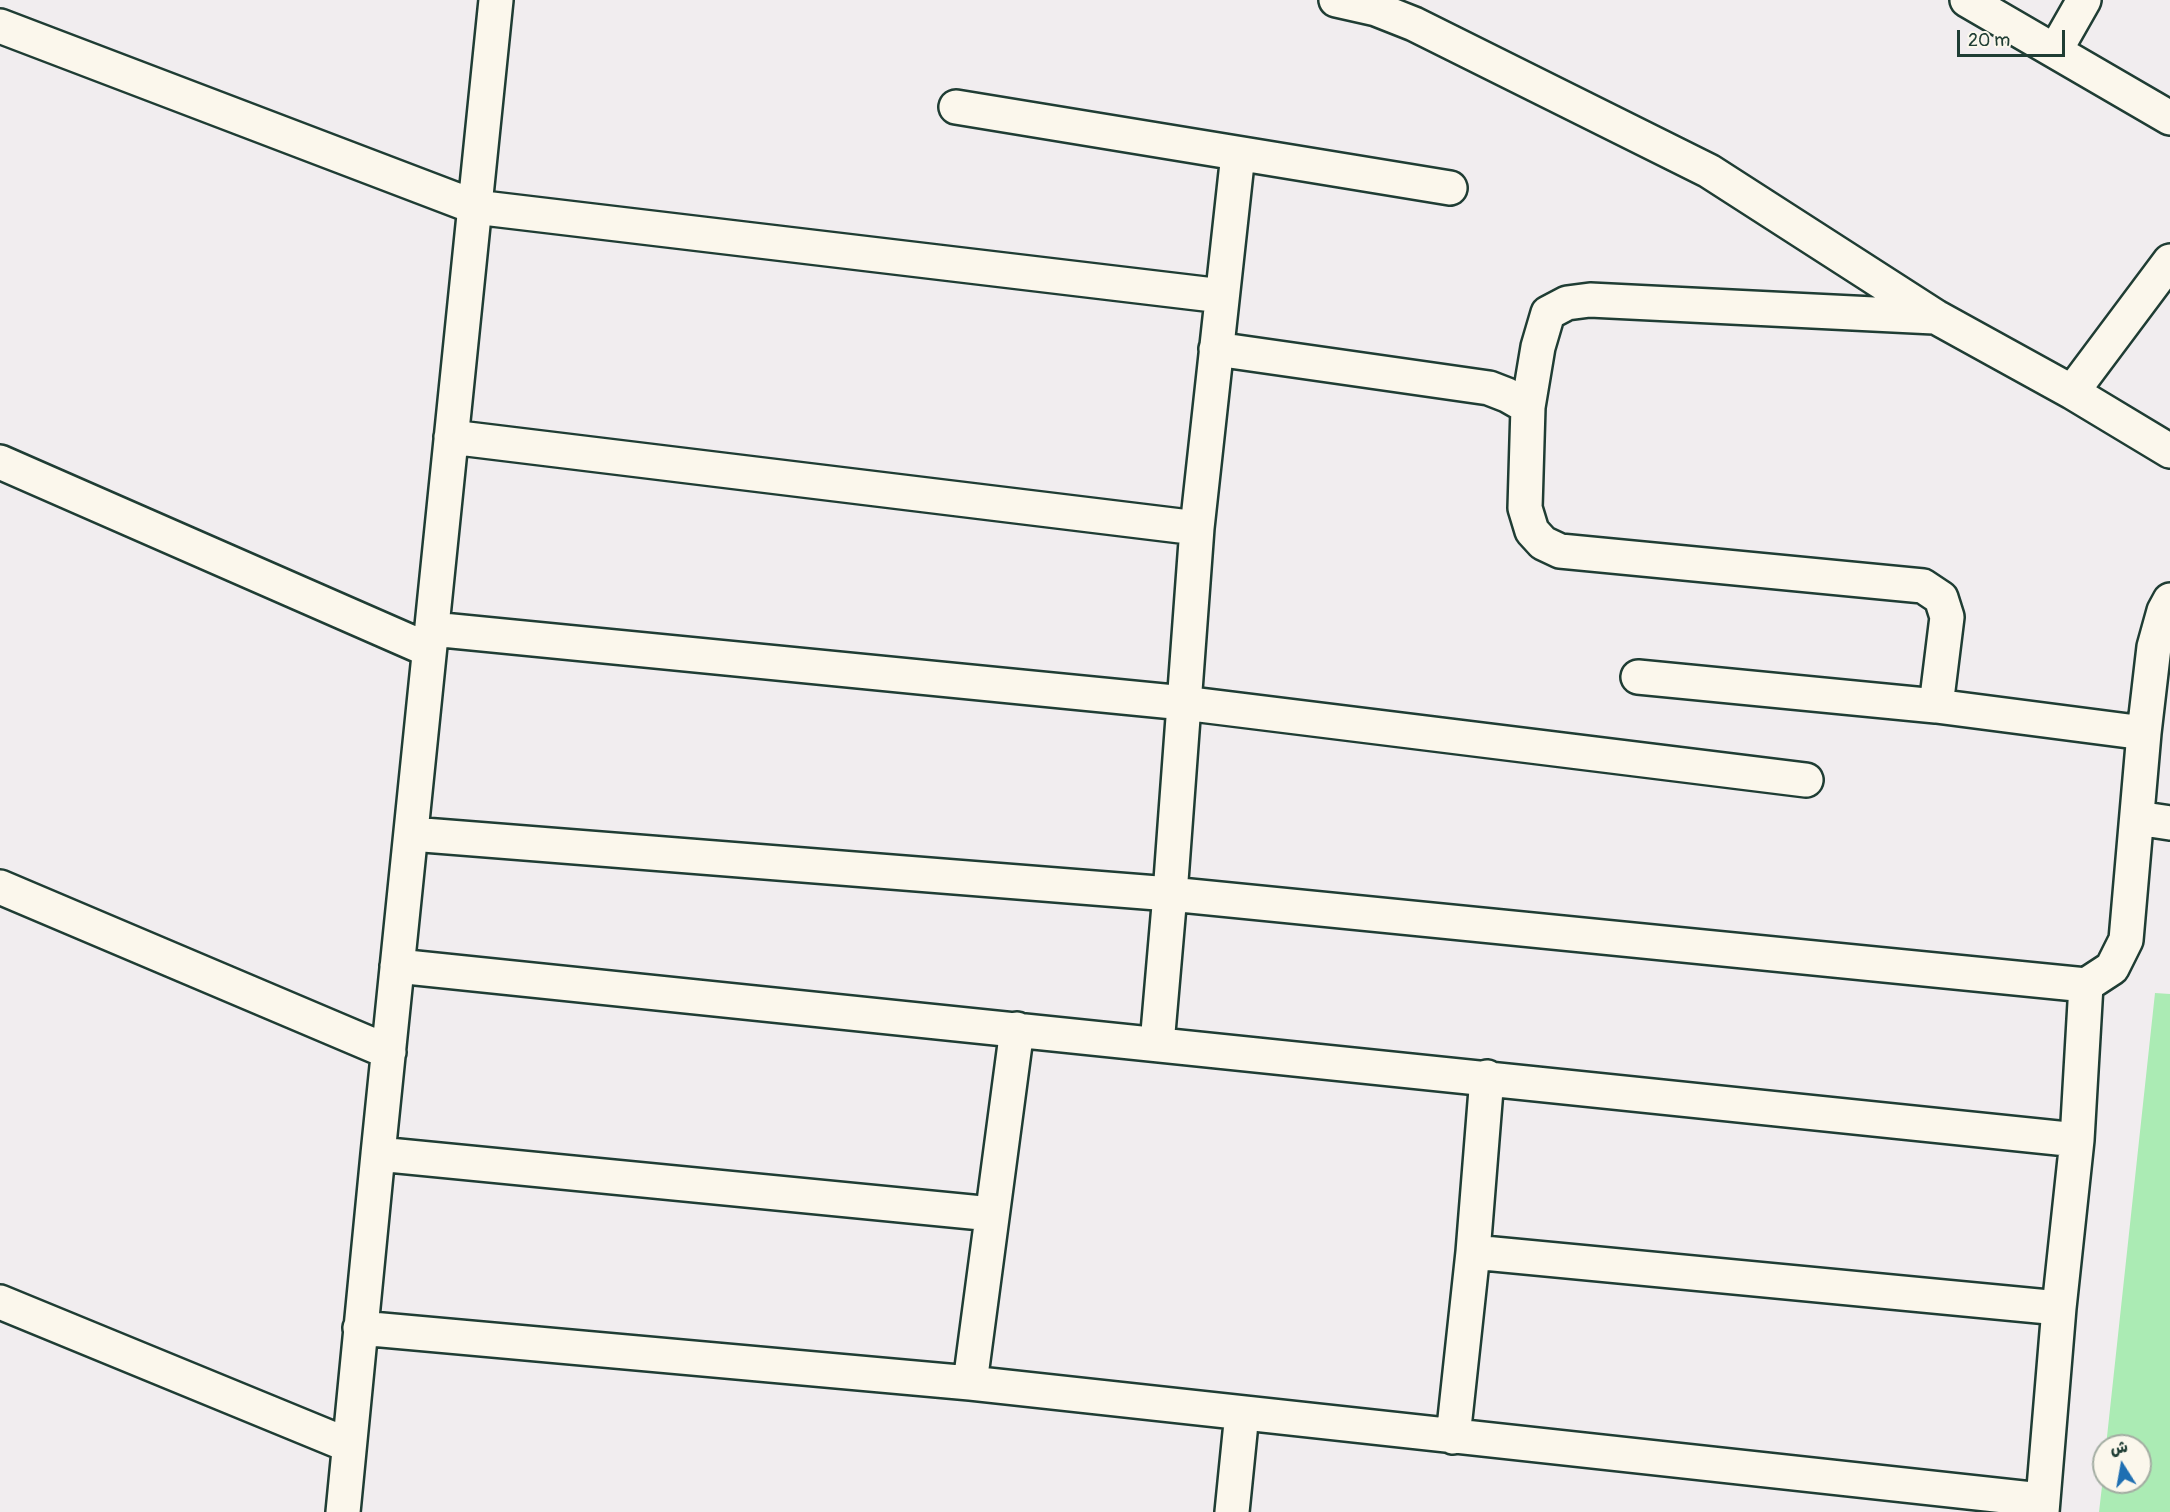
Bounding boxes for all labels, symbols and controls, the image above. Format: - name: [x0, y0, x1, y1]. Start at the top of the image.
- scale bar: [1960, 18, 2068, 56]
- text: 20 m: [1968, 29, 2010, 52]
- north arrow: [2092, 1434, 2152, 1494]
- text: ش: [2108, 1437, 2129, 1460]

